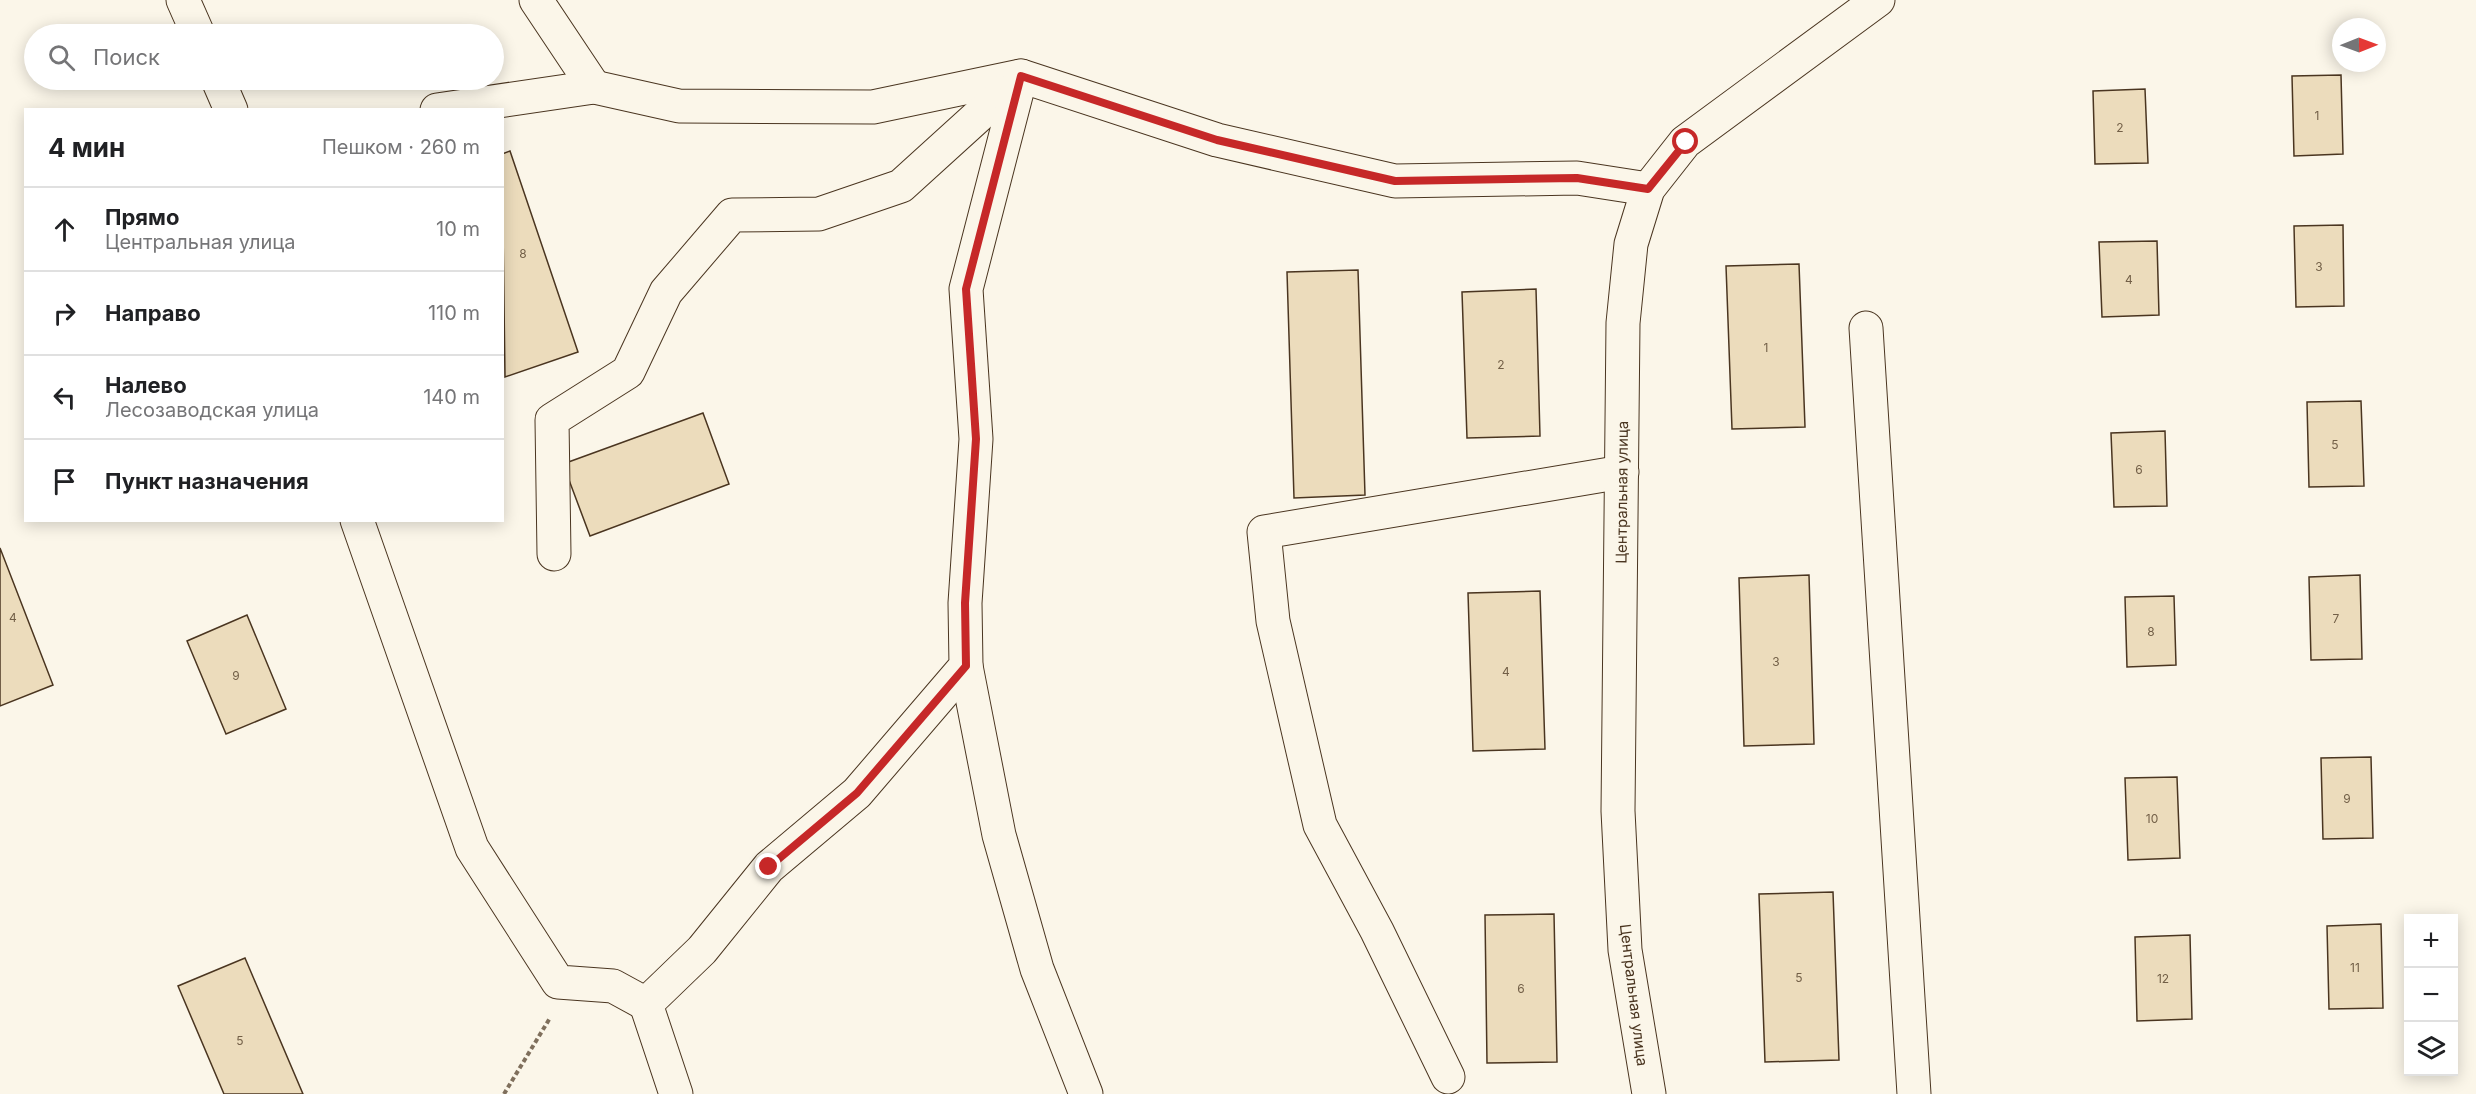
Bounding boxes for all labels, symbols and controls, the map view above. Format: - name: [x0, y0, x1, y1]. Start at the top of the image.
- north arrow: [2332, 18, 2386, 72]
- search box: [24, 24, 504, 90]
- icon: search: [45, 41, 78, 74]
- text: Поиск: [93, 44, 160, 70]
- house number: 1: [2315, 108, 2319, 123]
- house number: 2: [2116, 120, 2124, 135]
- route start: [1672, 128, 1698, 154]
- text: 4 мин: [48, 132, 125, 163]
- text: Пешком · 260 m: [322, 135, 480, 159]
- text: Прямо: [105, 204, 179, 230]
- icon: ahead: [48, 213, 81, 246]
- text: 10 m: [436, 217, 480, 241]
- text: Центральная улица: [105, 230, 295, 254]
- house number: 8: [519, 246, 527, 261]
- house number: 3: [2315, 259, 2323, 274]
- house number: 4: [2125, 272, 2133, 287]
- icon: right: [48, 297, 81, 330]
- text: Направо: [105, 300, 201, 326]
- text: 110 m: [428, 301, 480, 325]
- house number: 1: [1764, 340, 1768, 355]
- house number: 2: [1497, 357, 1505, 372]
- text: Налево: [105, 372, 187, 398]
- icon: left: [48, 381, 81, 414]
- text: 140 m: [423, 385, 480, 409]
- text: Лесозаводская улица: [105, 398, 319, 422]
- street label: Центральная улица: [1611, 421, 1631, 564]
- house number: 5: [2331, 437, 2339, 452]
- house number: 6: [2135, 462, 2143, 477]
- icon: arrive: [48, 465, 81, 498]
- text: Пункт назначения: [105, 468, 309, 494]
- house number: 4: [9, 610, 17, 625]
- house number: 7: [2333, 611, 2340, 626]
- house number: 8: [2147, 624, 2155, 639]
- house number: 3: [1772, 654, 1780, 669]
- house number: 4: [1502, 664, 1510, 679]
- house number: 9: [232, 668, 240, 683]
- house number: 9: [2343, 791, 2351, 806]
- house number: 10: [2146, 811, 2158, 826]
- route end: [755, 853, 781, 879]
- map controls: [2404, 914, 2458, 1076]
- button: +: [2404, 914, 2458, 968]
- street label: Центральная улица: [1616, 923, 1652, 1067]
- house number: 11: [2350, 960, 2360, 975]
- button: −: [2404, 968, 2458, 1022]
- house number: 5: [1795, 970, 1803, 985]
- house number: 12: [2157, 971, 2169, 986]
- house number: 6: [1517, 981, 1525, 996]
- button: layers: [2404, 1022, 2458, 1076]
- house number: 5: [236, 1033, 244, 1048]

